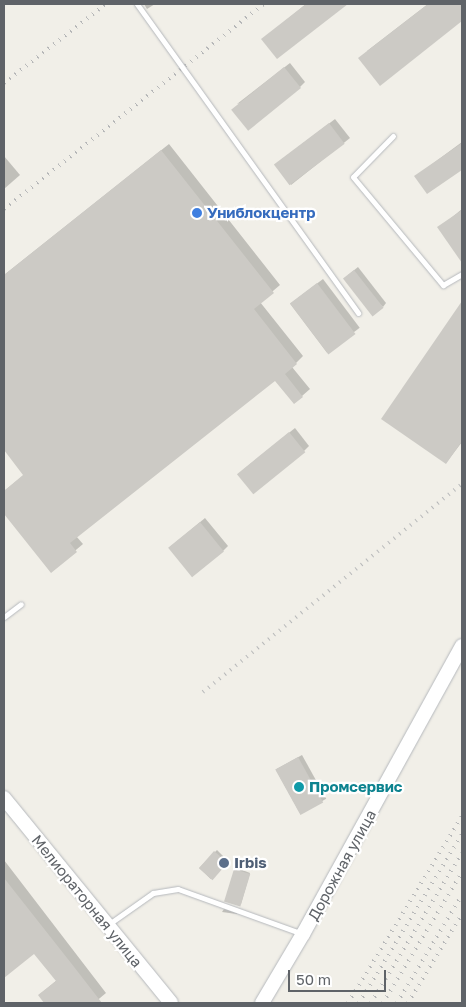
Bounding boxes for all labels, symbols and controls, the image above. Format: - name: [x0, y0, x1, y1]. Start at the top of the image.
- place label: Униблокцентр: [207, 204, 315, 222]
- marker: Униблокцентр: [191, 207, 203, 219]
- place label: Промсервис: [309, 778, 402, 796]
- marker: Промсервис: [293, 781, 305, 793]
- street label: Дорожная улица: [304, 807, 380, 923]
- street label: Мелиораторная улица: [28, 831, 146, 971]
- place label: Irbis: [234, 854, 267, 872]
- marker: Irbis: [218, 857, 230, 869]
- scale bar: [291, 960, 388, 992]
- text: 50 m: [296, 970, 331, 988]

